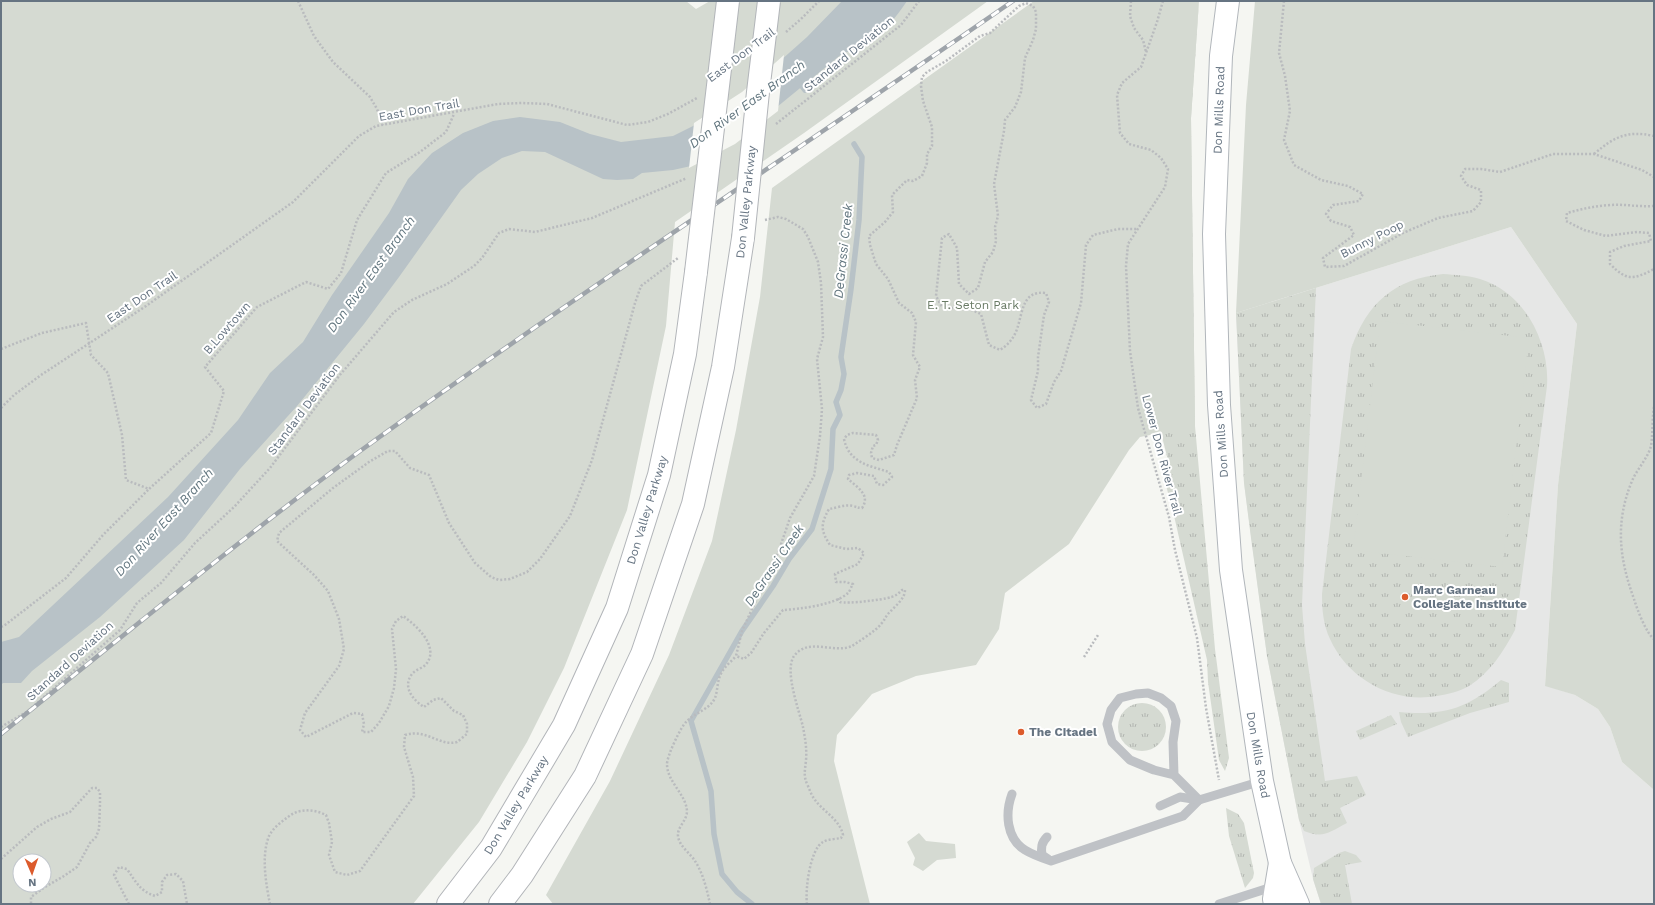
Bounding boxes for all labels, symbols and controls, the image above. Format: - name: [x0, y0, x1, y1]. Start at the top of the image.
- street label: Standard Deviation: [801, 13, 897, 95]
- street label: East Don Trail: [704, 25, 778, 85]
- water label: Don River East Branch: [686, 57, 808, 151]
- street label: Don Mills Road: [1210, 66, 1228, 154]
- street label: East Don Trail: [378, 96, 461, 124]
- street label: Don Valley Parkway: [733, 144, 759, 259]
- water label: DeGrassi Creek: [831, 202, 856, 299]
- water label: Don River East Branch: [324, 213, 418, 335]
- street label: Bunny Poop: [1338, 217, 1406, 261]
- street label: East Don Trail: [104, 268, 180, 326]
- park label: E. T. Seton Park: [927, 298, 1019, 312]
- street label: B.Lowtown: [201, 299, 253, 357]
- street label: Standard Deviation: [265, 360, 343, 458]
- street label: Don Mills Road: [1211, 390, 1231, 478]
- street label: Lower Don River Trail: [1139, 393, 1185, 517]
- street label: Don Valley Parkway: [624, 453, 670, 566]
- water label: Don River East Branch: [112, 465, 216, 579]
- water label: DeGrassi Creek: [741, 521, 807, 609]
- place label: Marc Garneau Collegiate Institute: [1413, 583, 1527, 611]
- marker: Marc Garneau Collegiate Institute: [1400, 592, 1410, 602]
- street label: Standard Deviation: [24, 618, 116, 704]
- street label: Don Mills Road: [1243, 711, 1273, 799]
- place label: The Citadel: [1029, 725, 1097, 739]
- marker: The Citadel: [1016, 727, 1026, 737]
- street label: Don Valley Parkway: [481, 752, 552, 857]
- north arrow: [12, 853, 52, 893]
- text: N: [28, 876, 37, 889]

